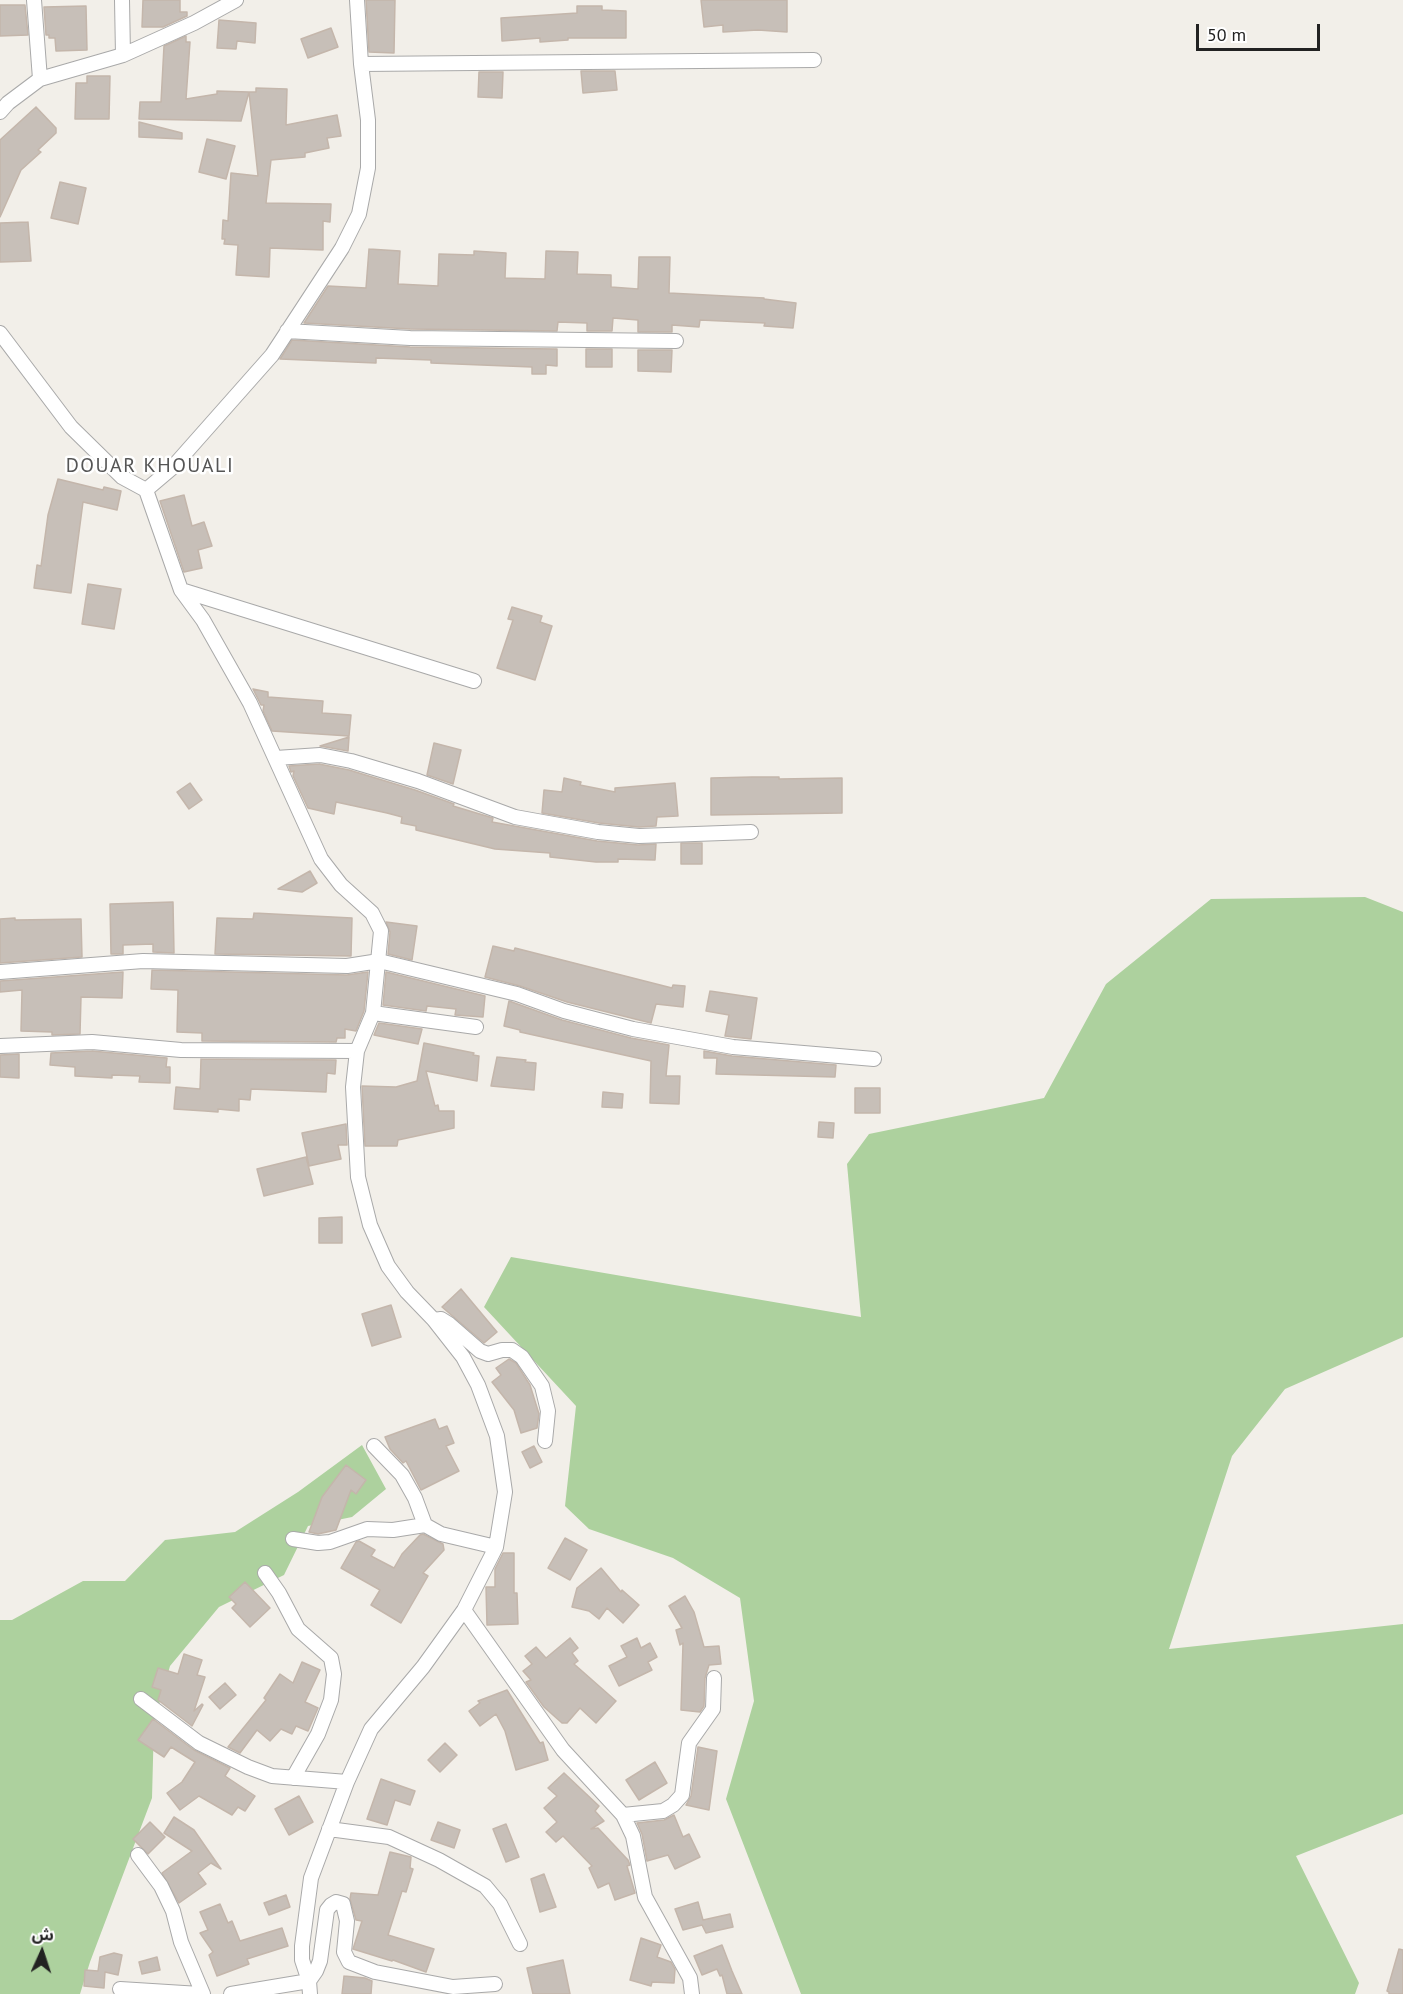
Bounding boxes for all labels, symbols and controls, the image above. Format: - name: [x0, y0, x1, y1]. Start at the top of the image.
- scale bar: [1199, 12, 1324, 50]
- text: 50 m: [1207, 23, 1246, 46]
- district label: DOUAR KHOUALI: [66, 454, 234, 478]
- north arrow: [12, 1922, 72, 1982]
- text: ش: [31, 1923, 54, 1945]

